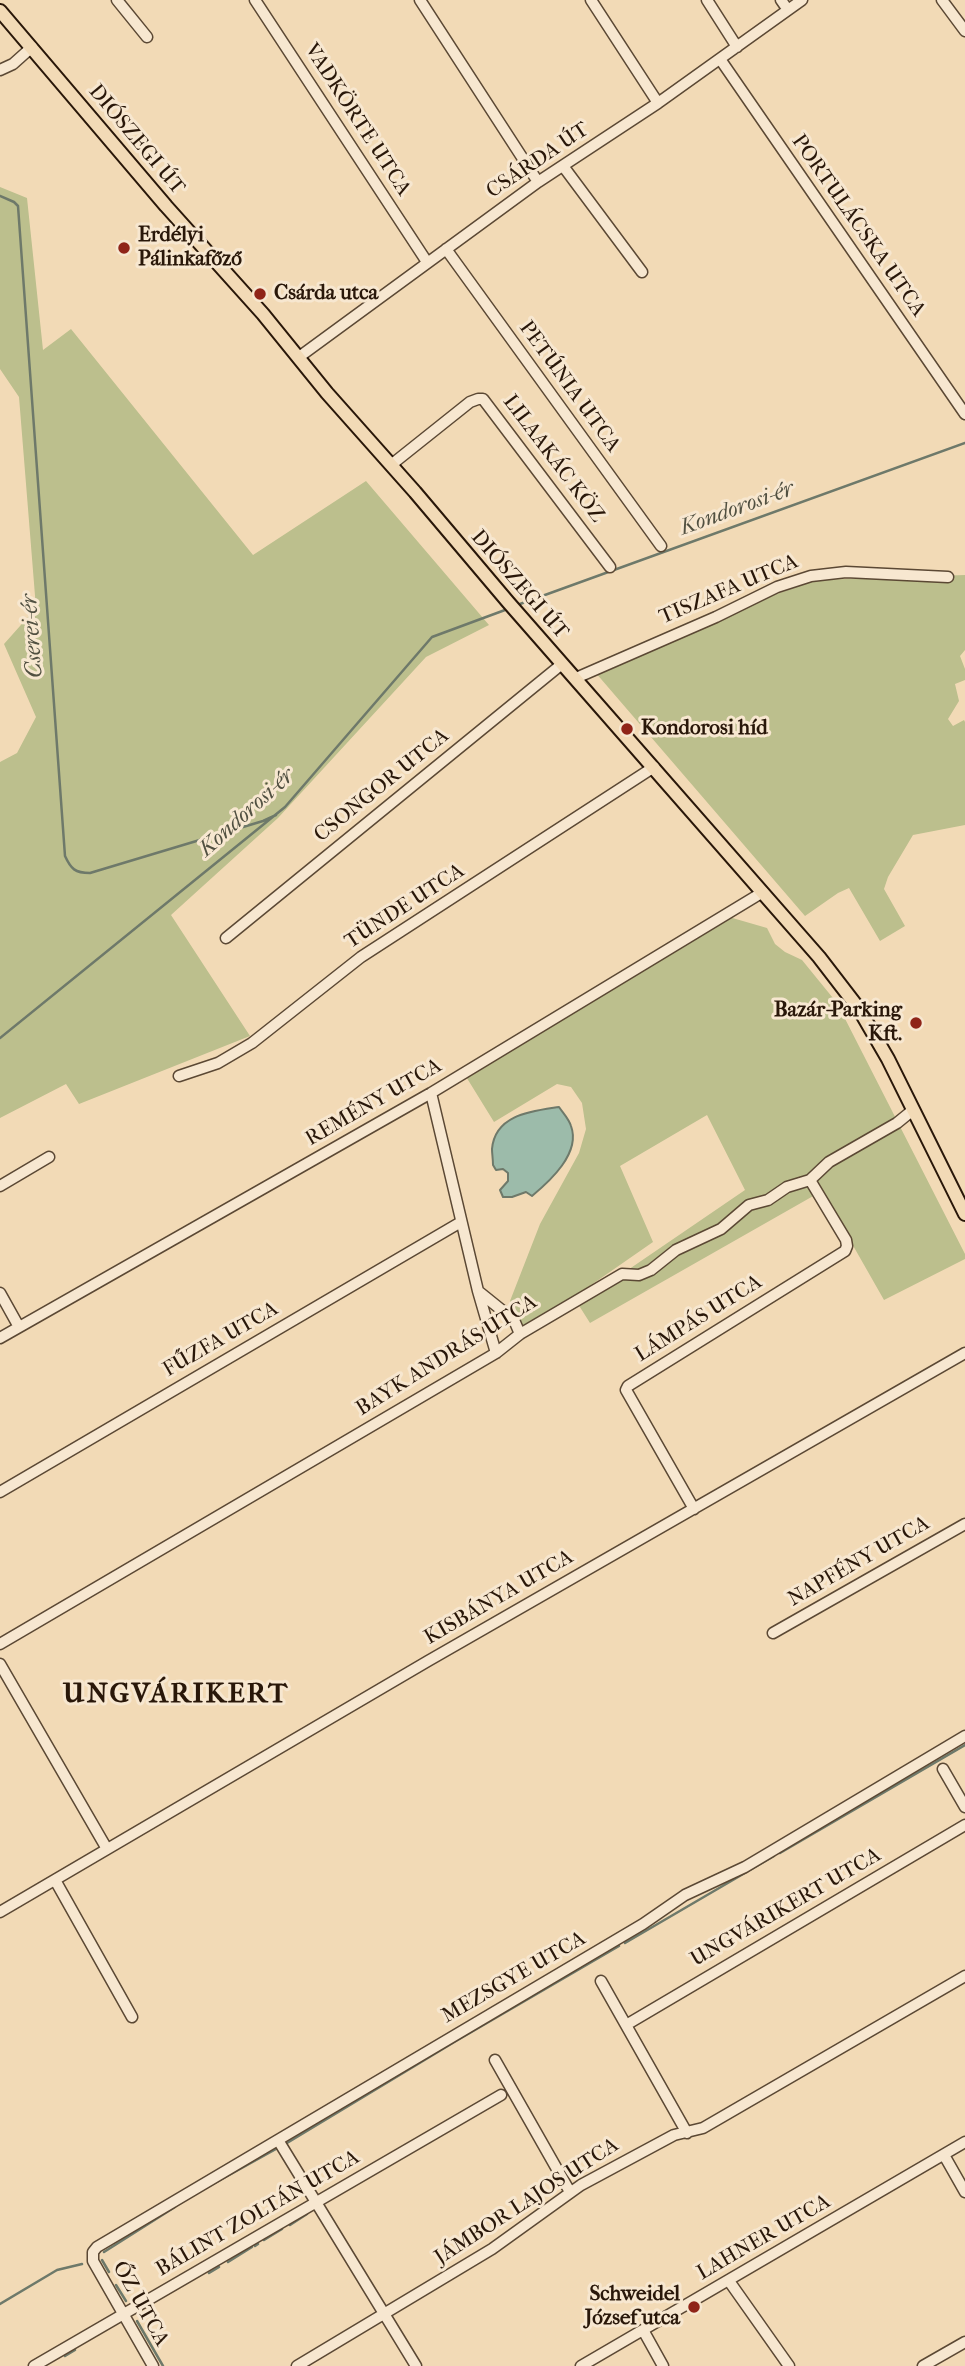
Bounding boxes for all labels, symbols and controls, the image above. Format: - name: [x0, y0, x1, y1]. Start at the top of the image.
- street label: VADKÖRTE UTCA: [298, 39, 416, 201]
- street label: DIÓSZEGI ÚT: [83, 80, 189, 200]
- street label: CSÁRDA ÚT: [482, 118, 594, 204]
- street label: PORTULÁCSKA UTCA: [786, 130, 930, 322]
- place label: Erdélyi Pálinkafőző: [138, 223, 242, 273]
- marker: Erdélyi Pálinkafőző: [116, 240, 132, 256]
- place label: Csárda utca: [274, 281, 378, 307]
- marker: Csárda utca: [252, 286, 268, 302]
- street label: PETÚNIA UTCA: [513, 316, 625, 458]
- street label: LILAAKÁC KÖZ: [497, 390, 609, 528]
- water label: Kondorosi-ér: [676, 476, 798, 542]
- street label: DIÓSZEGI ÚT: [465, 525, 573, 645]
- street label: TISZAFA UTCA: [656, 549, 802, 631]
- water label: Cserei-ér: [16, 593, 50, 679]
- place label: Kondorosi híd: [641, 716, 768, 742]
- marker: Kondorosi híd: [619, 721, 635, 737]
- street label: CSONGOR UTCA: [310, 724, 454, 848]
- water label: Kondorosi-ér: [193, 763, 301, 863]
- street label: TÜNDE UTCA: [340, 859, 470, 955]
- place label: Bazár-Parking Kft.: [774, 998, 902, 1048]
- marker: Bazár-Parking Kft.: [908, 1015, 924, 1031]
- street label: REMÉNY UTCA: [301, 1054, 447, 1152]
- street label: LÁMPÁS UTCA: [631, 1270, 767, 1368]
- street label: BAYK ANDRÁS UTCA: [352, 1290, 542, 1422]
- street label: FŰZFA UTCA: [159, 1297, 283, 1383]
- street label: NAPFÉNY UTCA: [784, 1511, 934, 1613]
- street label: KISBÁNYA UTCA: [420, 1545, 578, 1651]
- district label: UNGVÁRIKERT: [64, 1678, 288, 1712]
- street label: UNGVÁRIKERT UTCA: [686, 1843, 886, 1973]
- street label: MEZSGYE UTCA: [438, 1927, 590, 2029]
- street label: JÁMBOR LAJOS UTCA: [430, 2133, 624, 2271]
- street label: BÁLINT ZOLTÁN UTCA: [152, 2145, 364, 2283]
- street label: LAHNER UTCA: [693, 2190, 835, 2286]
- street label: ŐZ UTCA: [106, 2257, 174, 2351]
- place label: Schweidel József utca: [585, 2282, 680, 2332]
- marker: Schweidel József utca: [686, 2299, 702, 2315]

